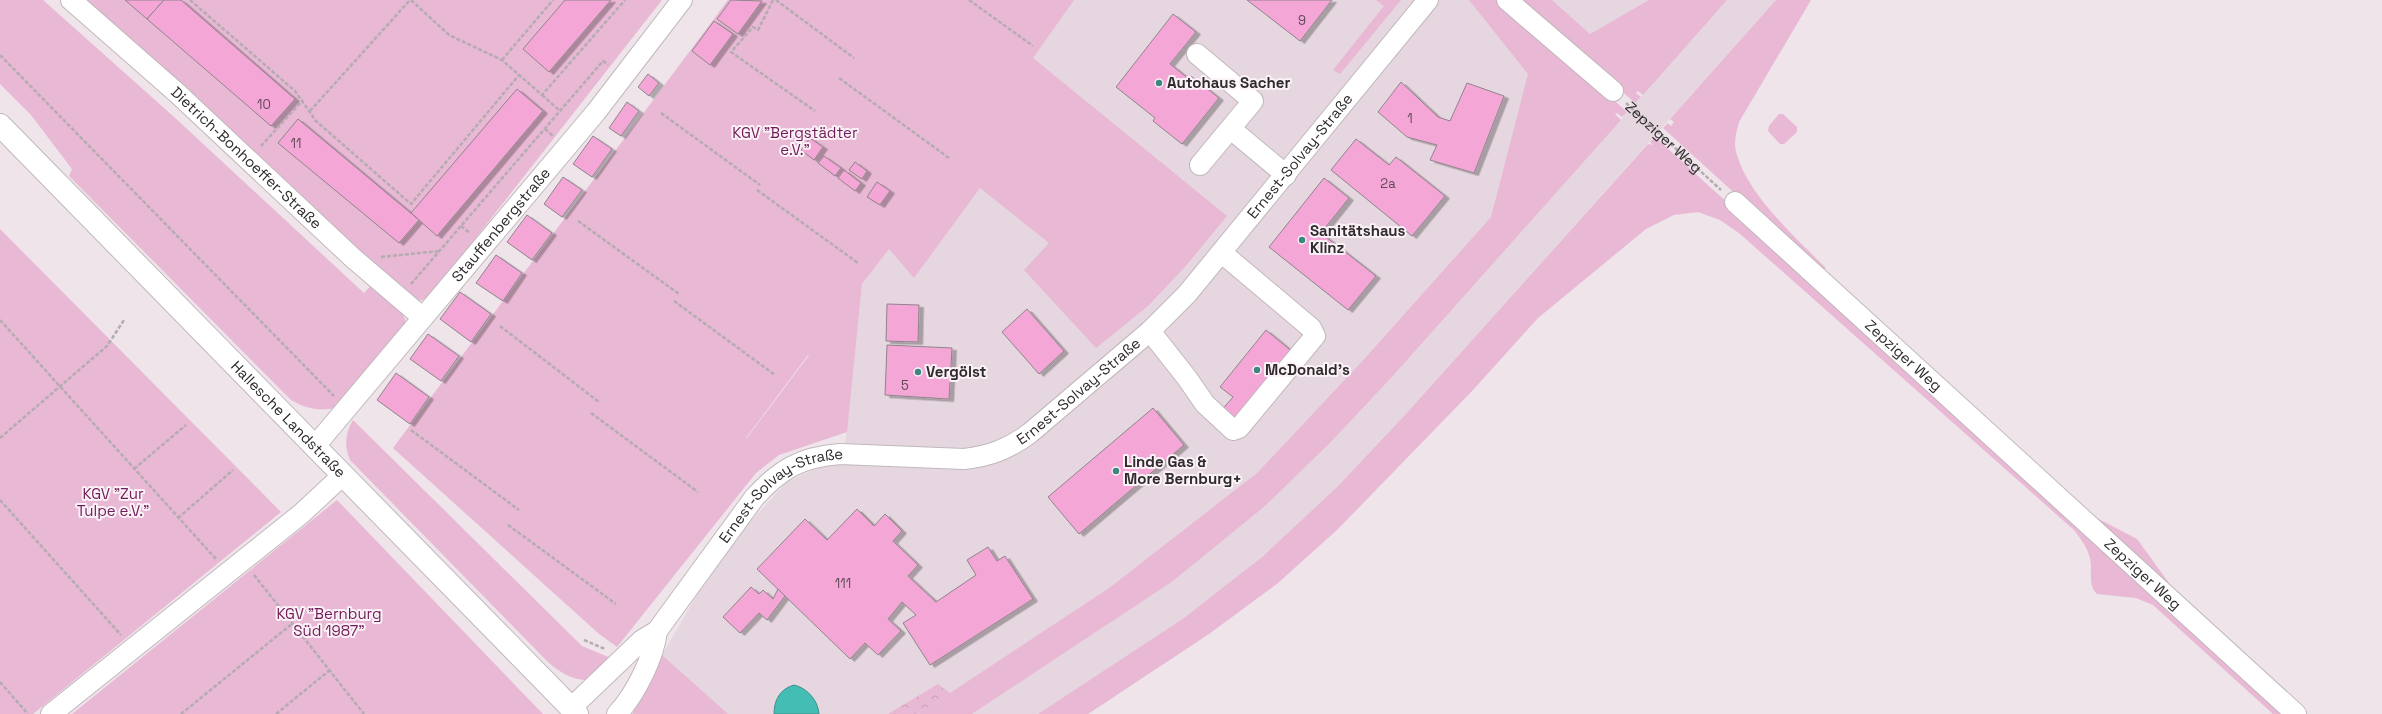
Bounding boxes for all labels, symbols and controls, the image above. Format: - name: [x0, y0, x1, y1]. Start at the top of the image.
- house number: 9: [1298, 12, 1306, 29]
- place label: Autohaus Sacher: [1167, 73, 1290, 92]
- marker: Autohaus Sacher: [1154, 78, 1164, 88]
- street label: Dietrich-Bonhoeffer-Straße: [167, 82, 326, 233]
- street label: Ernest-Solvay-Straße: [1243, 89, 1357, 222]
- house number: 10: [257, 96, 271, 113]
- street label: Zepziger Weg: [1622, 97, 1706, 177]
- house number: 1: [1407, 110, 1413, 127]
- park label: KGV "Bergstädter e.V.": [732, 123, 858, 159]
- house number: 11: [291, 135, 301, 152]
- street label: Stauffenbergstraße: [447, 163, 554, 286]
- house number: 2a: [1380, 175, 1396, 192]
- place label: Sanitätshaus Klinz: [1310, 221, 1406, 257]
- marker: Sanitätshaus Klinz: [1297, 235, 1307, 245]
- street label: Zepziger Weg: [1861, 315, 1946, 395]
- street label: Ernest-Solvay-Straße: [1013, 333, 1144, 449]
- street label: Hallesche Landstraße: [227, 356, 350, 482]
- place label: McDonald's: [1265, 360, 1350, 379]
- place label: Vergölst: [926, 362, 987, 381]
- marker: McDonald's: [1252, 365, 1262, 375]
- marker: Vergölst: [913, 367, 923, 377]
- house number: 5: [901, 377, 909, 394]
- street label: Ernest-Solvay-Straße: [714, 444, 844, 547]
- place label: Linde Gas & More Bernburg+: [1124, 452, 1242, 488]
- marker: Linde Gas & More Bernburg+: [1111, 466, 1121, 476]
- park label: KGV "Zur Tulpe e.V.": [77, 484, 149, 520]
- street label: Zepziger Weg: [2101, 534, 2186, 614]
- house number: 111: [835, 575, 851, 592]
- park label: KGV "Bernburg Süd 1987": [276, 604, 382, 640]

